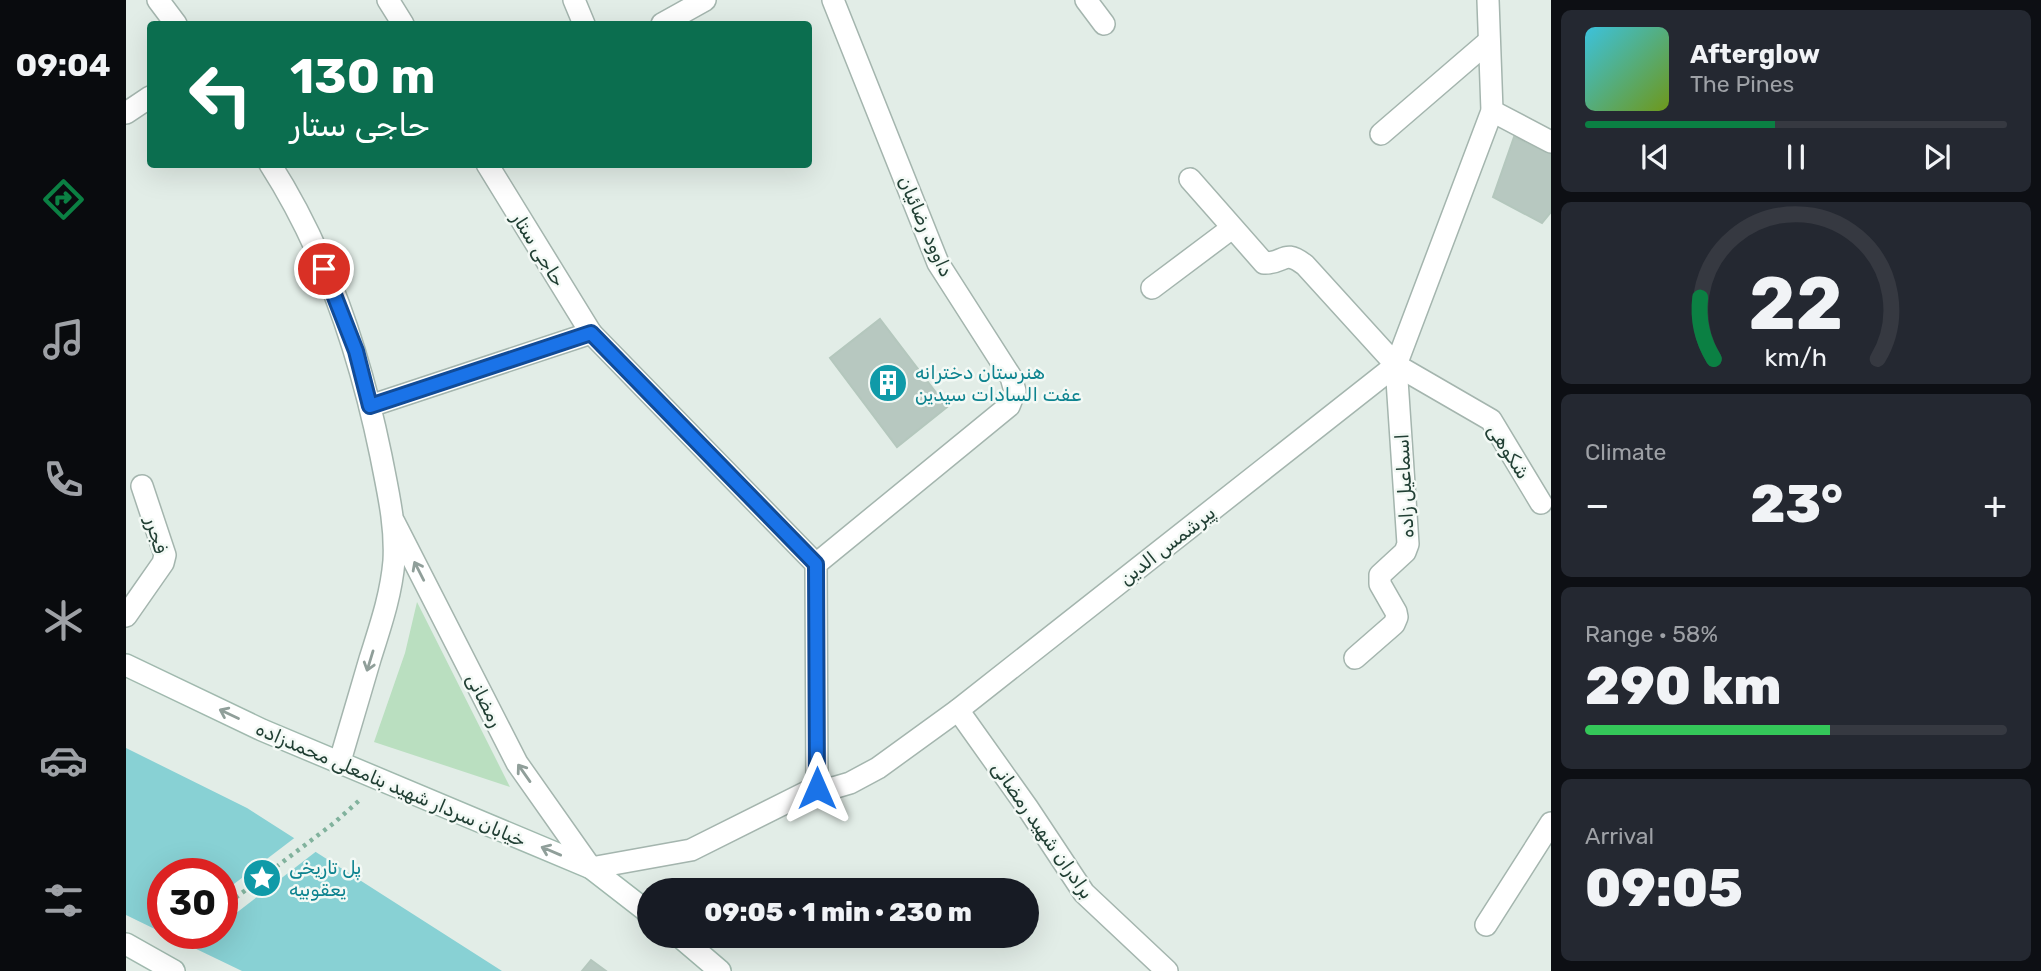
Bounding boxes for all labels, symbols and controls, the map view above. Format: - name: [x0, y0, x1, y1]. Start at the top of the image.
- text: Afterglow: [1690, 39, 1820, 70]
- text: 09:04: [15, 46, 111, 84]
- text: 130 m: [290, 47, 435, 105]
- icon: left: [175, 49, 266, 140]
- text: The Pines: [1690, 70, 1794, 98]
- text: حاجی ستار: [290, 106, 430, 144]
- icon: previous: [1636, 138, 1674, 176]
- icon: pause: [1777, 138, 1815, 176]
- icon: next: [1918, 138, 1956, 176]
- street label: داوود رضائیان: [893, 172, 958, 280]
- icon: directions: [39, 175, 88, 224]
- street label: حاجی ستار: [506, 207, 570, 291]
- pin: [294, 239, 354, 299]
- icon: arrive: [305, 250, 343, 288]
- text: 22: [1749, 262, 1843, 348]
- icon: music: [39, 315, 88, 364]
- text: km/h: [1765, 343, 1827, 372]
- place label: هنرستان دخترانه عفت السادات سیدین: [915, 361, 1081, 406]
- building icon: هنرستان دخترانه عفت السادات سیدین: [867, 362, 909, 404]
- street label: شکوهی: [1482, 419, 1535, 483]
- street label: اسماعیل زاده: [1390, 433, 1419, 539]
- text: Climate: [1585, 438, 1666, 466]
- icon: phone: [39, 455, 88, 504]
- text: 23°: [1750, 473, 1843, 535]
- text: −: [1585, 482, 1610, 528]
- text: +: [1983, 482, 2007, 528]
- street label: پیرشمس الدین: [1115, 501, 1221, 592]
- street label: فجرر: [140, 513, 172, 556]
- one-way arrow: [412, 561, 425, 582]
- icon: climate: [39, 596, 88, 645]
- text: Range · 58%: [1585, 620, 1718, 648]
- one-way arrow: [362, 649, 375, 671]
- text: 290 km: [1585, 655, 1782, 717]
- street label: رمضانی: [461, 670, 508, 731]
- one-way arrow: [219, 707, 240, 720]
- street label: خیابان سردار شهید بنامعلی محمدزاده: [252, 717, 529, 852]
- icon: car: [39, 736, 88, 785]
- position arrow: [780, 751, 854, 825]
- street label: برادران شهید رمضانی: [987, 757, 1099, 903]
- one-way arrow: [517, 764, 531, 783]
- text: Arrival: [1585, 822, 1654, 850]
- one-way arrow: [540, 844, 562, 857]
- place label: پل تاریخی یعقوبیه: [289, 856, 361, 901]
- place icon: پل تاریخی یعقوبیه: [241, 857, 283, 899]
- text: 09:05: [1585, 857, 1743, 919]
- speed limit sign: 30: [147, 858, 238, 949]
- icon: filters: [39, 876, 88, 925]
- text: 09:05 · 1 min · 230 m: [704, 897, 972, 928]

